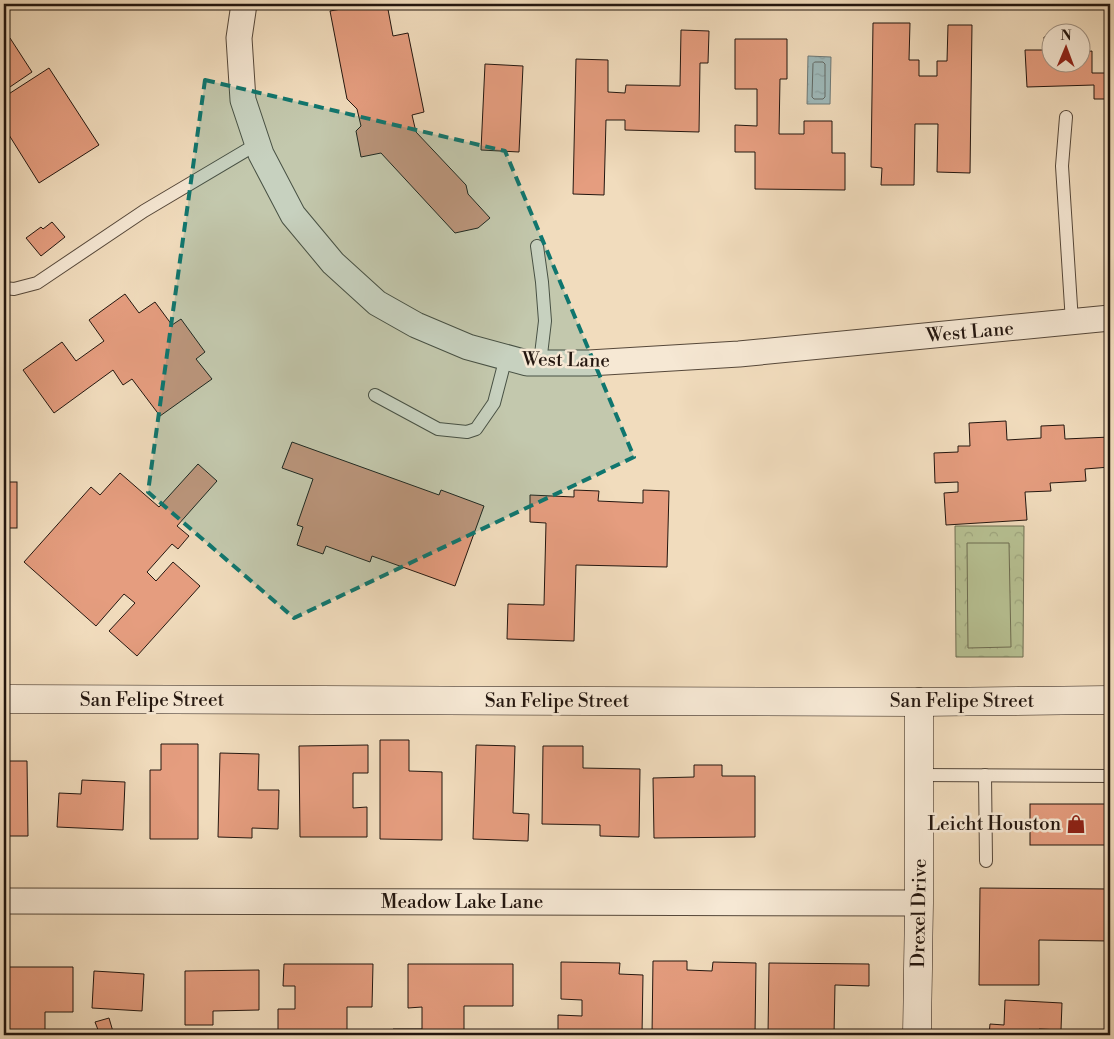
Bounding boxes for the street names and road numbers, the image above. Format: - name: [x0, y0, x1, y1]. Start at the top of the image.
- street label: West Lane: [924, 316, 1015, 348]
- street label: West Lane: [521, 347, 610, 373]
- street label: San Felipe Street: [80, 688, 225, 712]
- street label: San Felipe Street: [485, 689, 630, 713]
- street label: San Felipe Street: [890, 689, 1035, 713]
- street label: Drexel Drive: [906, 858, 932, 968]
- street label: Meadow Lake Lane: [381, 890, 543, 914]

